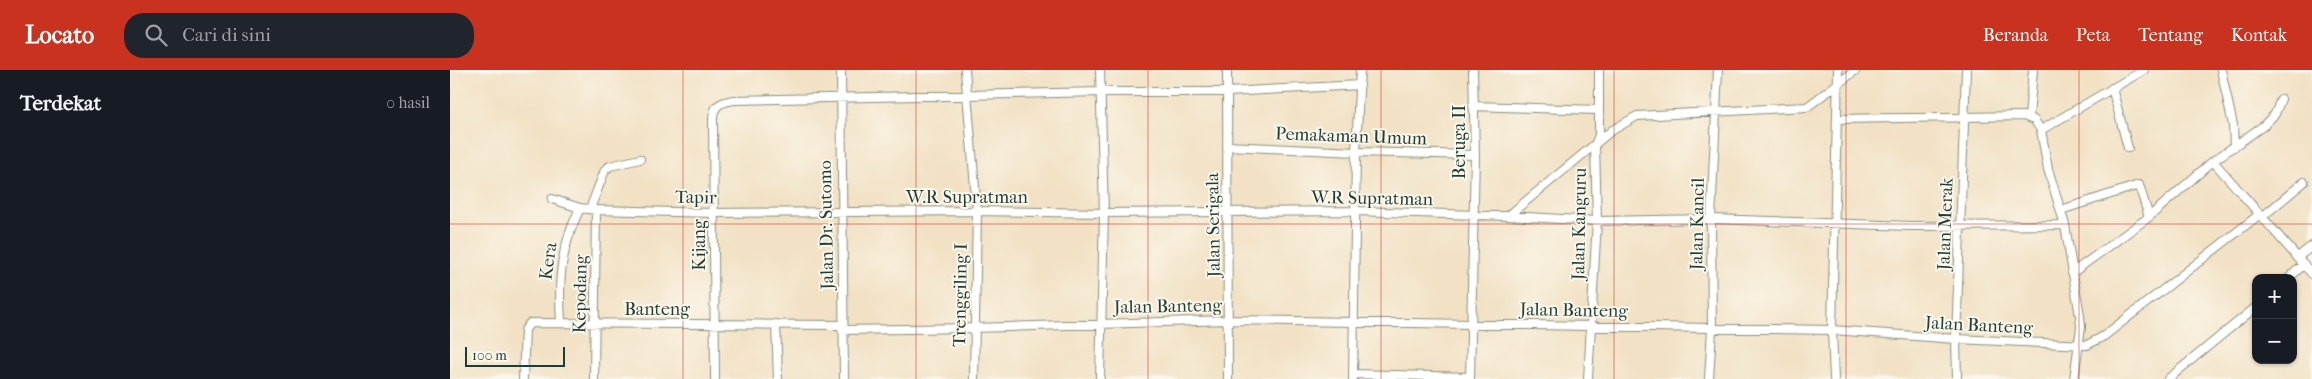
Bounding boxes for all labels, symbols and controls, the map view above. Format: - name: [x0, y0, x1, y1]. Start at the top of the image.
- search box: [124, 13, 474, 58]
- text: Locato: [25, 21, 94, 49]
- icon: search: [142, 21, 170, 49]
- text: Cari di sini: [182, 24, 271, 46]
- text: Beranda: [1983, 25, 2048, 46]
- text: Peta: [2076, 25, 2110, 46]
- text: Tentang: [2138, 25, 2203, 46]
- text: Kontak: [2231, 25, 2287, 46]
- text: Terdekat: [20, 91, 101, 115]
- text: 0 hasil: [386, 93, 430, 112]
- street label: Beruga II: [1449, 105, 1470, 179]
- street label: Pemakaman Umum: [1275, 123, 1427, 150]
- street label: Jalan Dr. Sutomo: [815, 160, 838, 292]
- street label: Jalan Kanguru: [1568, 168, 1591, 282]
- street label: Jalan Serigala: [1202, 172, 1225, 280]
- street label: Jalan Merak: [1933, 177, 1958, 273]
- street label: Jalan Kancil: [1686, 178, 1709, 272]
- street label: Tapir: [675, 187, 717, 208]
- street label: W.R Supratman: [905, 187, 1029, 208]
- street label: W.R Supratman: [1310, 187, 1434, 210]
- street label: Kijang: [689, 219, 710, 271]
- street label: Kera: [535, 240, 562, 281]
- street label: Trenggiling I: [949, 243, 972, 347]
- street label: Kepodang: [569, 254, 592, 334]
- map controls: [2252, 274, 2297, 364]
- button: +: [2252, 274, 2297, 319]
- street label: Jalan Banteng: [1112, 295, 1223, 318]
- street label: Banteng: [624, 299, 690, 320]
- street label: Jalan Banteng: [1518, 299, 1629, 322]
- street label: Jalan Banteng: [1922, 312, 2034, 339]
- button: −: [2252, 319, 2297, 364]
- scale bar: [465, 344, 565, 367]
- text: 100 m: [472, 347, 507, 364]

